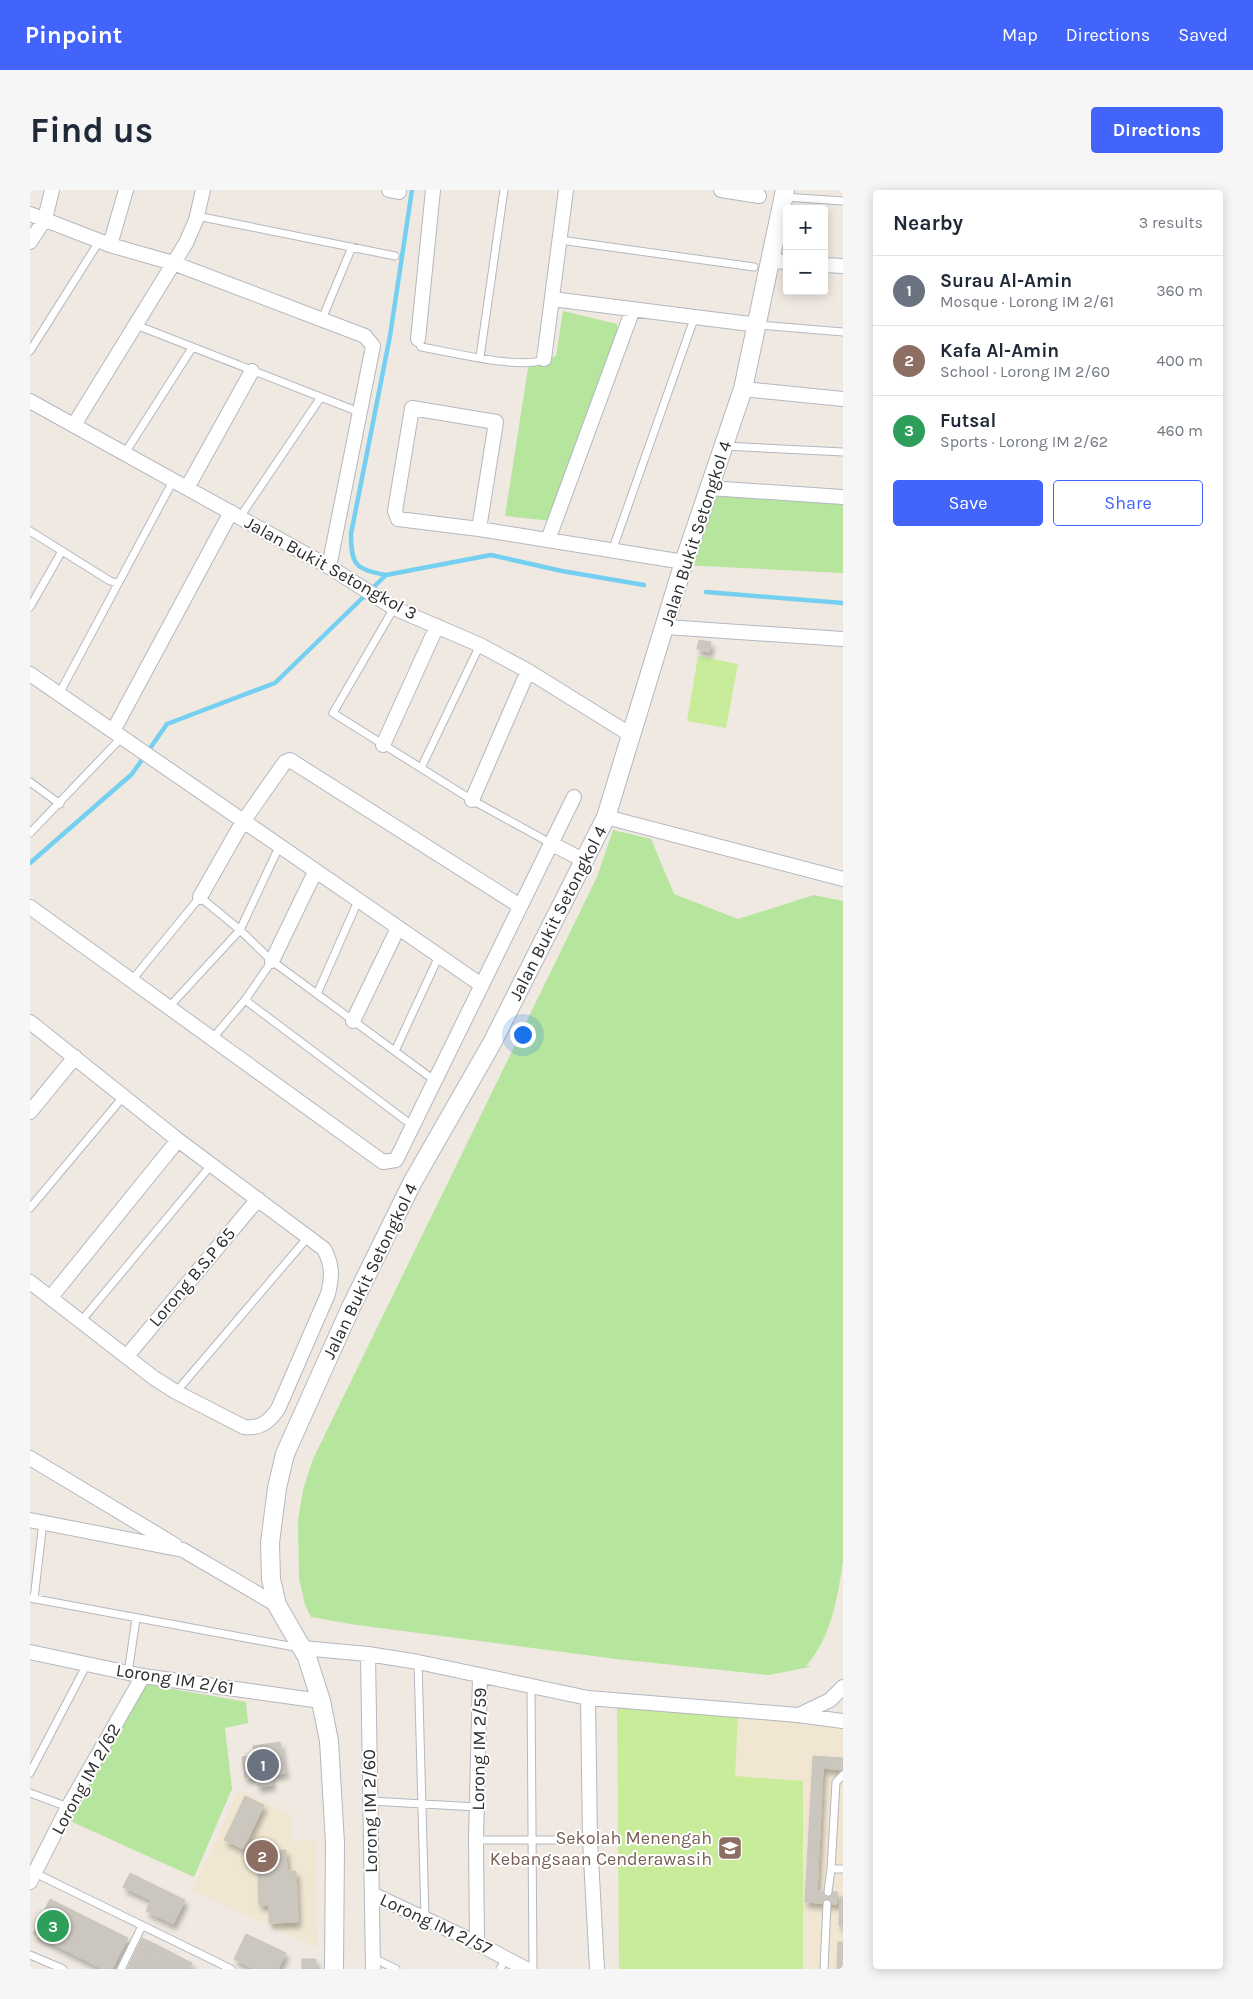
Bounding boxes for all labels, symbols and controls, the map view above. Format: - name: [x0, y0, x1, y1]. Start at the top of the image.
- text: Pinpoint: [25, 21, 122, 49]
- text: Map: [1002, 24, 1038, 46]
- text: Directions: [1066, 24, 1150, 46]
- text: Saved: [1178, 24, 1228, 46]
- button: Directions: [1091, 107, 1223, 153]
- text: Find us: [30, 110, 153, 151]
- map controls: [783, 205, 828, 295]
- button: +: [783, 205, 828, 250]
- text: Nearby: [893, 211, 963, 235]
- text: 3 results: [1139, 213, 1203, 232]
- button: −: [783, 250, 828, 295]
- text: Surau Al-Amin: [940, 270, 1072, 292]
- text: 1: [906, 281, 912, 300]
- text: 360 m: [1156, 281, 1203, 300]
- text: Mosque · Lorong IM 2/61: [940, 292, 1114, 311]
- text: Kafa Al-Amin: [940, 340, 1059, 362]
- text: 2: [904, 351, 914, 370]
- text: 400 m: [1156, 351, 1203, 370]
- text: School · Lorong IM 2/60: [940, 362, 1110, 381]
- text: Futsal: [940, 410, 996, 432]
- text: 3: [904, 421, 914, 440]
- text: 460 m: [1157, 421, 1203, 440]
- text: Sports · Lorong IM 2/62: [940, 432, 1108, 451]
- street label: Jalan Bukit Setongkol 4: [656, 438, 736, 628]
- button: Save: [893, 480, 1043, 526]
- button: Share: [1053, 480, 1203, 526]
- street label: Jalan Bukit Setongkol 3: [241, 511, 421, 625]
- street label: Jalan Bukit Setongkol 4: [504, 822, 612, 1004]
- your location: [510, 1022, 536, 1048]
- street label: Jalan Bukit Setongkol 4: [318, 1179, 422, 1363]
- street label: Lorong B.S.P 65: [144, 1223, 240, 1331]
- street label: Lorong IM 2/61: [115, 1659, 235, 1699]
- street label: Lorong IM 2/59: [467, 1687, 491, 1811]
- street label: Lorong IM 2/62: [46, 1720, 126, 1838]
- pin: 1: [247, 1746, 279, 1784]
- street label: Lorong IM 2/60: [358, 1749, 382, 1873]
- place label: Sekolah Menengah Kebangsaan Cenderawasih: [490, 1827, 712, 1870]
- school or university icon: Sekolah Menengah Kebangsaan Cenderawasih: [717, 1835, 743, 1861]
- pin: 2: [246, 1837, 278, 1875]
- street label: Lorong IM 2/57: [376, 1888, 496, 1960]
- pin: 3: [37, 1907, 69, 1945]

